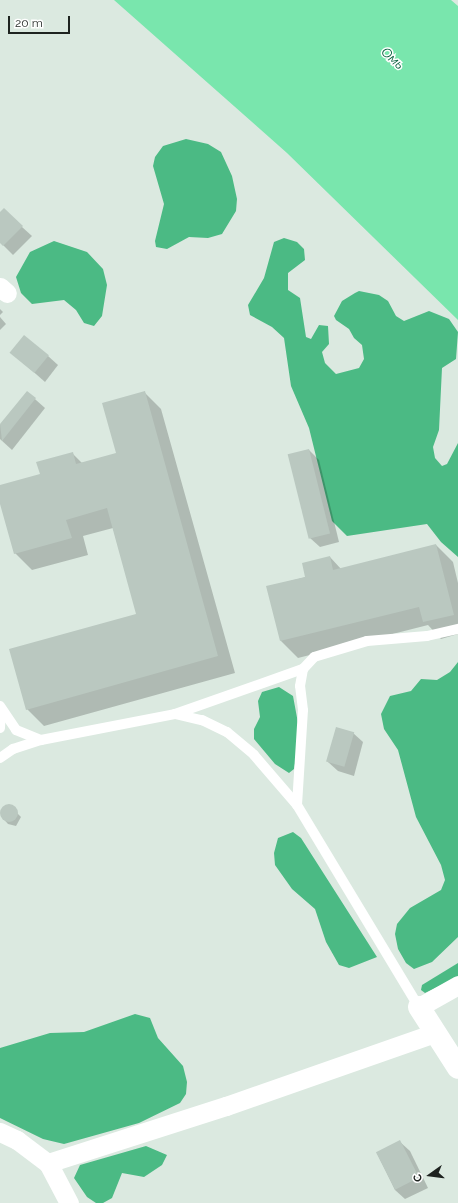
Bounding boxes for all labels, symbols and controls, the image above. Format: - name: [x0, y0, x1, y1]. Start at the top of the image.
- scale bar: [10, 8, 72, 34]
- text: 20 m: [15, 16, 43, 30]
- water label: Омь: [377, 45, 407, 73]
- north arrow: [410, 1155, 450, 1195]
- text: С: [411, 1173, 425, 1183]

